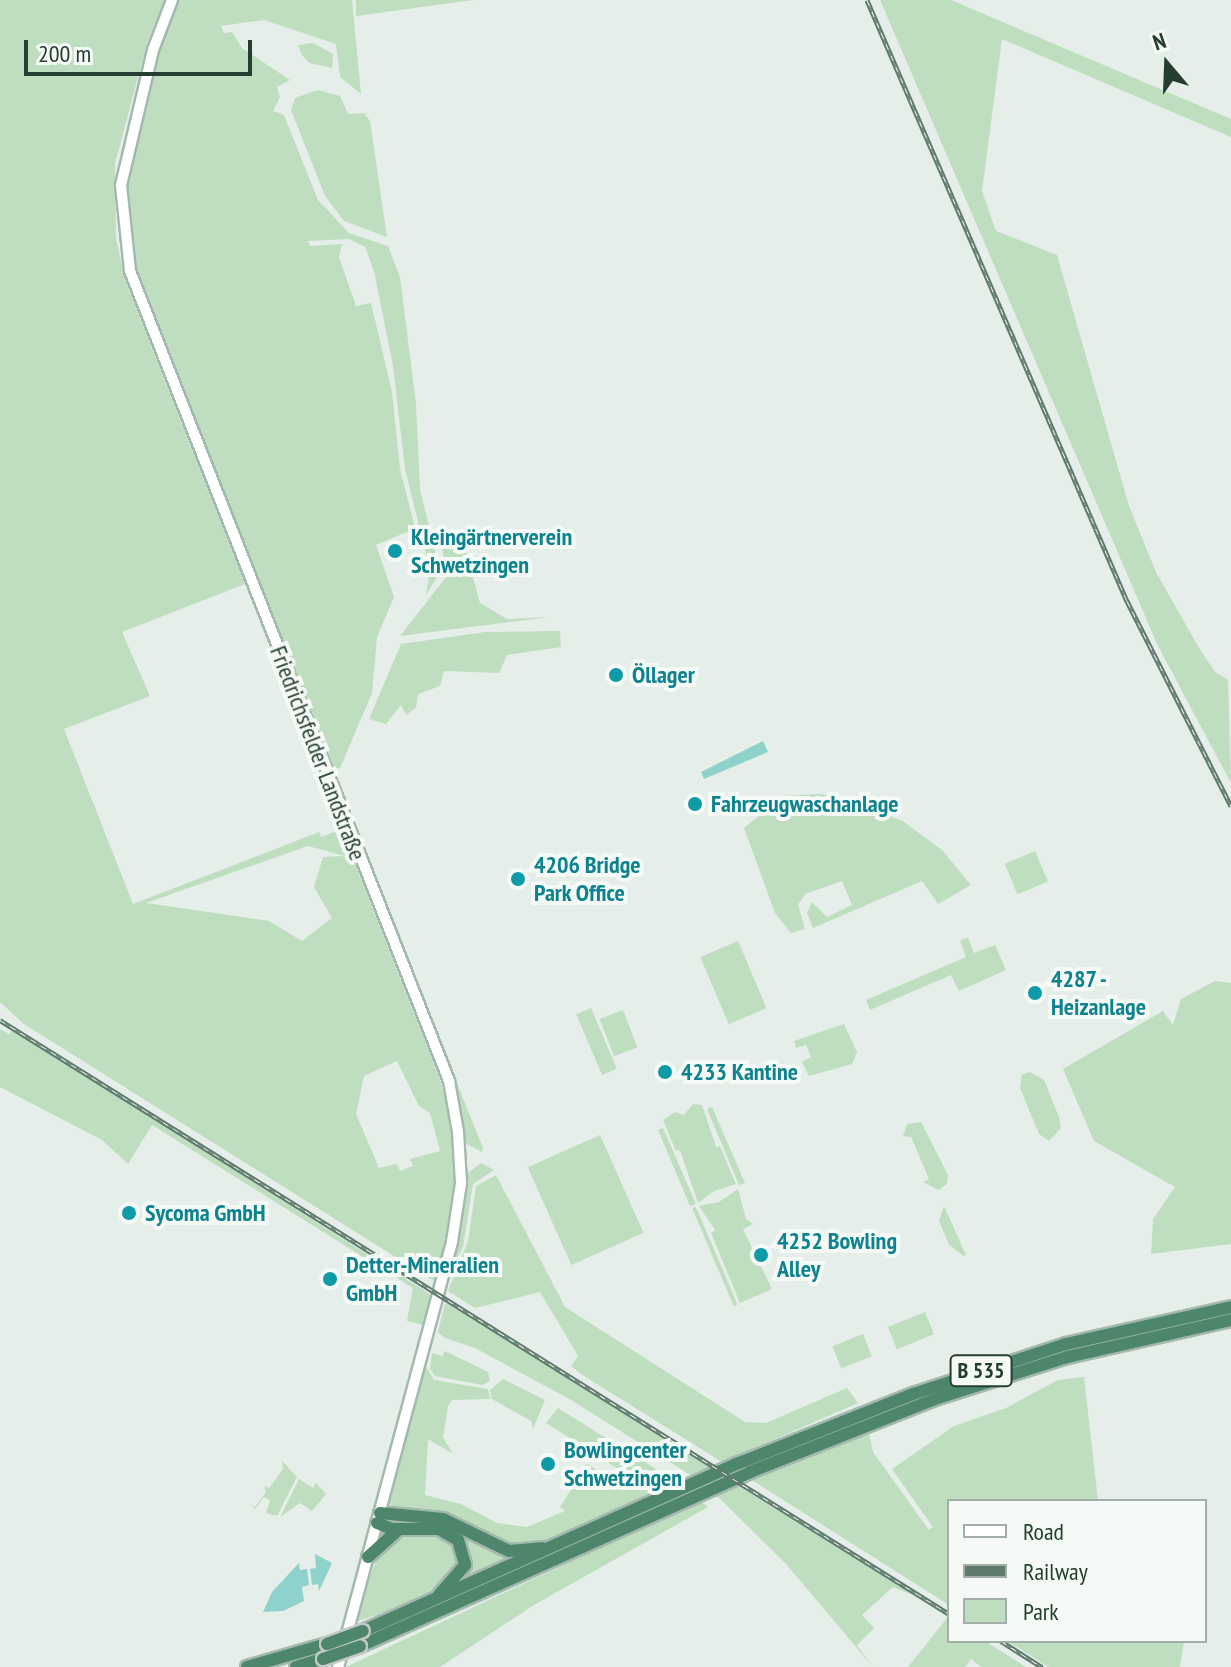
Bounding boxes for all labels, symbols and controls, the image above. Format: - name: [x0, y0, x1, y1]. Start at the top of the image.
- scale bar: [28, 24, 256, 74]
- north arrow: [1127, 24, 1207, 104]
- text: N: [1149, 26, 1169, 56]
- text: 200 m: [38, 38, 91, 69]
- place label: Kleingärtnerverein Schwetzingen: [411, 523, 572, 579]
- marker: Kleingärtnerverein Schwetzingen: [386, 542, 404, 560]
- street label: Friedrichsfelder Landstraße: [264, 642, 372, 864]
- place label: Öllager: [632, 661, 695, 689]
- marker: Öllager: [607, 666, 625, 684]
- place label: Fahrzeugwaschanlage: [711, 790, 899, 818]
- marker: Fahrzeugwaschanlage: [686, 795, 704, 813]
- place label: 4206 Bridge Park Office: [534, 851, 641, 907]
- marker: 4206 Bridge Park Office: [509, 870, 527, 888]
- place label: 4287 - Heizanlage: [1051, 965, 1146, 1021]
- marker: 4287 - Heizanlage: [1026, 984, 1044, 1002]
- place label: 4233 Kantine: [681, 1058, 798, 1086]
- marker: 4233 Kantine: [656, 1063, 674, 1081]
- place label: Sycoma GmbH: [145, 1199, 266, 1227]
- marker: Sycoma GmbH: [120, 1204, 138, 1222]
- place label: 4252 Bowling Alley: [777, 1227, 897, 1283]
- marker: 4252 Bowling Alley: [752, 1246, 770, 1264]
- place label: Detter-Mineralien GmbH: [346, 1251, 499, 1307]
- marker: Detter-Mineralien GmbH: [321, 1270, 339, 1288]
- road number: B 535: [949, 1353, 1013, 1389]
- place label: Bowlingcenter Schwetzingen: [564, 1436, 687, 1492]
- marker: Bowlingcenter Schwetzingen: [539, 1455, 557, 1473]
- legend: [947, 1499, 1207, 1643]
- text: Road: [1023, 1516, 1064, 1547]
- text: Railway: [1023, 1556, 1088, 1587]
- text: Park: [1023, 1596, 1059, 1627]

